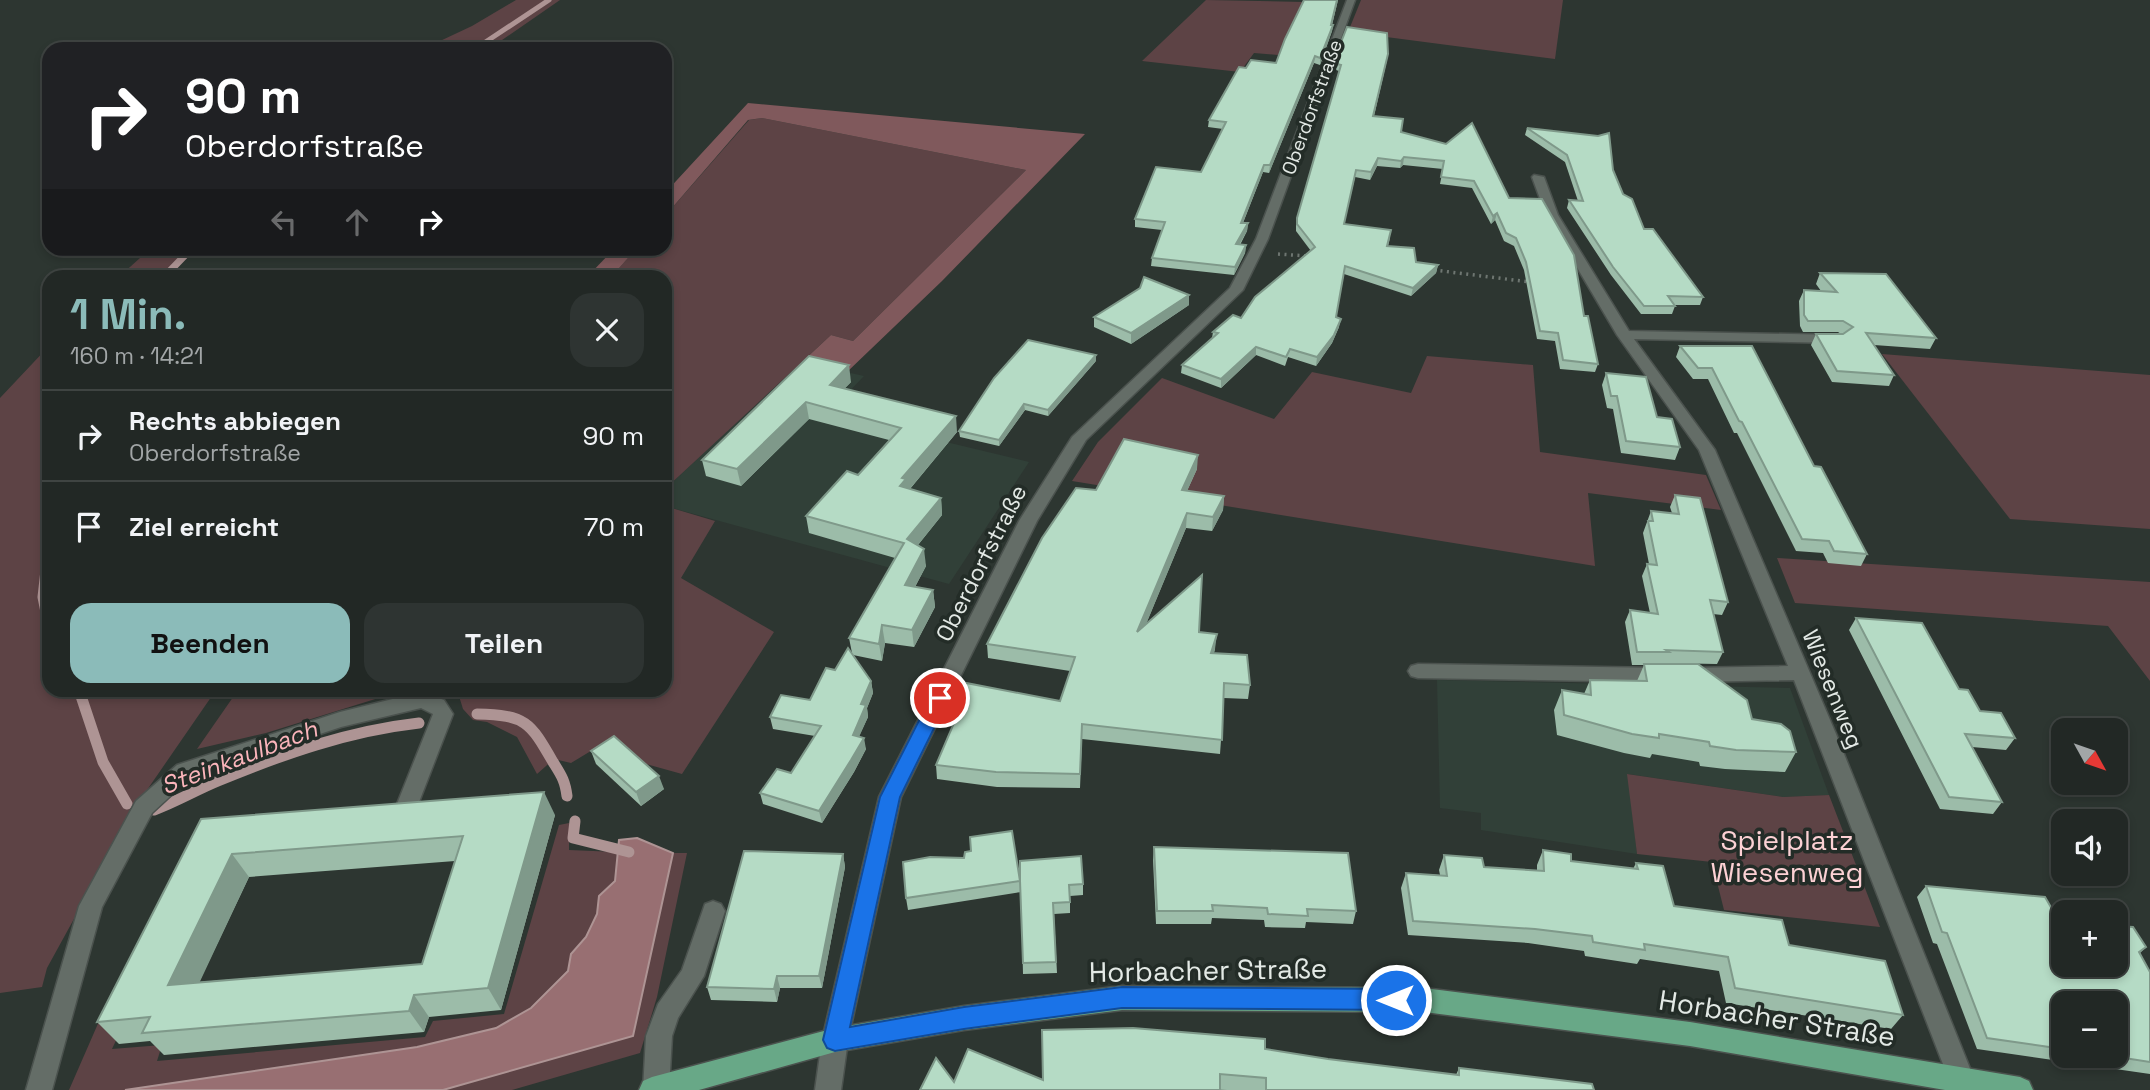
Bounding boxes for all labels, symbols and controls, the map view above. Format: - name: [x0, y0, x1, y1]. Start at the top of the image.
- street label: Oberdorfstraße: [1276, 36, 1348, 178]
- text: 90 m: [185, 65, 301, 127]
- icon: right: [70, 70, 161, 161]
- text: Oberdorfstraße: [185, 126, 424, 166]
- icon: left: [265, 203, 303, 241]
- icon: ahead: [338, 203, 376, 241]
- icon: right: [411, 203, 449, 241]
- text: 1 Min.: [70, 288, 186, 341]
- button: close: [570, 293, 644, 367]
- text: 160 m · 14:21: [70, 341, 204, 371]
- text: Rechts abbiegen: [129, 404, 341, 438]
- icon: right: [70, 417, 108, 455]
- text: 90 m: [582, 419, 644, 453]
- text: Oberdorfstraße: [129, 438, 301, 468]
- street label: Oberdorfstraße: [929, 480, 1033, 646]
- icon: arrive: [70, 508, 108, 546]
- text: Ziel erreicht: [129, 510, 279, 544]
- text: 70 m: [584, 510, 644, 544]
- button: Beenden: [70, 603, 350, 683]
- button: Teilen: [364, 603, 644, 683]
- street label: Wiesenweg: [1796, 625, 1870, 753]
- pin: [910, 668, 970, 728]
- icon: arrive: [921, 679, 959, 717]
- water label: Steinkaulbach: [157, 713, 323, 801]
- north arrow: [2051, 718, 2128, 794]
- map controls: [2051, 718, 2128, 1068]
- button: sound: [2051, 809, 2128, 886]
- park label: Spielplatz Wiesenweg: [1711, 822, 1864, 890]
- button: +: [2051, 900, 2128, 977]
- street label: Horbacher Straße: [1088, 950, 1328, 990]
- position arrow: [1359, 963, 1433, 1037]
- street label: Horbacher Straße: [1656, 982, 1898, 1054]
- button: −: [2051, 991, 2128, 1068]

